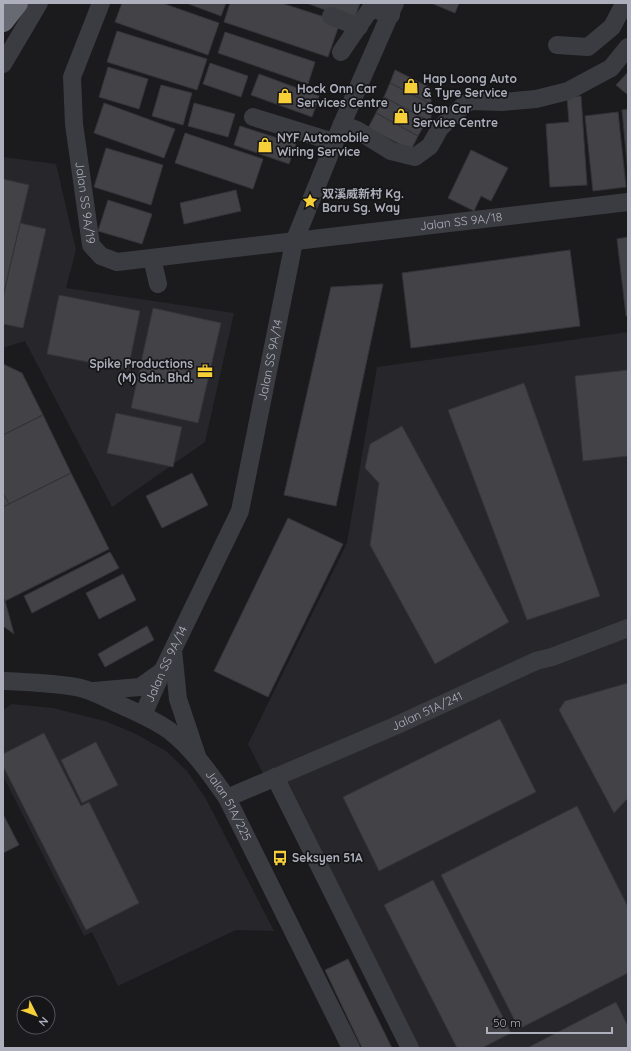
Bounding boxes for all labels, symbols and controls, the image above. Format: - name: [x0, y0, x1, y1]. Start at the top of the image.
- place label: Hap Loong Auto & Tyre Service: [423, 71, 517, 100]
- shop icon: Hap Loong Auto & Tyre Service: [402, 77, 420, 95]
- place label: Hock Onn Car Services Centre: [297, 81, 388, 110]
- shop icon: Hock Onn Car Services Centre: [276, 87, 294, 105]
- place label: U-San Car Service Centre: [413, 101, 498, 130]
- shop icon: U-San Car Service Centre: [392, 107, 410, 125]
- place label: NYF Automobile Wiring Service: [277, 130, 369, 159]
- shop icon: NYF Automobile Wiring Service: [256, 136, 274, 154]
- street label: Jalan SS 9A/19: [72, 160, 99, 245]
- place label: 双溪威新村 Kg. Baru Sg. Way: [322, 186, 404, 215]
- place icon: 双溪威新村 Kg. Baru Sg. Way: [301, 192, 319, 210]
- street label: Jalan SS 9A/18: [419, 209, 503, 233]
- street label: Jalan SS 9A/14: [254, 318, 285, 402]
- place label: Spike Productions (M) Sdn. Bhd.: [90, 356, 193, 385]
- office icon: Spike Productions (M) Sdn. Bhd.: [196, 362, 214, 380]
- street label: Jalan SS 9A/14: [142, 623, 190, 704]
- street label: Jalan 51A/241: [389, 688, 465, 734]
- street label: Jalan 51A/225: [203, 767, 255, 843]
- bus stop icon: Seksyen 51A: [271, 849, 289, 867]
- place label: Seksyen 51A: [292, 850, 363, 865]
- north arrow: [16, 995, 56, 1035]
- scale bar: [487, 1009, 612, 1035]
- text: N: [36, 1014, 51, 1029]
- text: 50 m: [493, 1015, 521, 1030]

